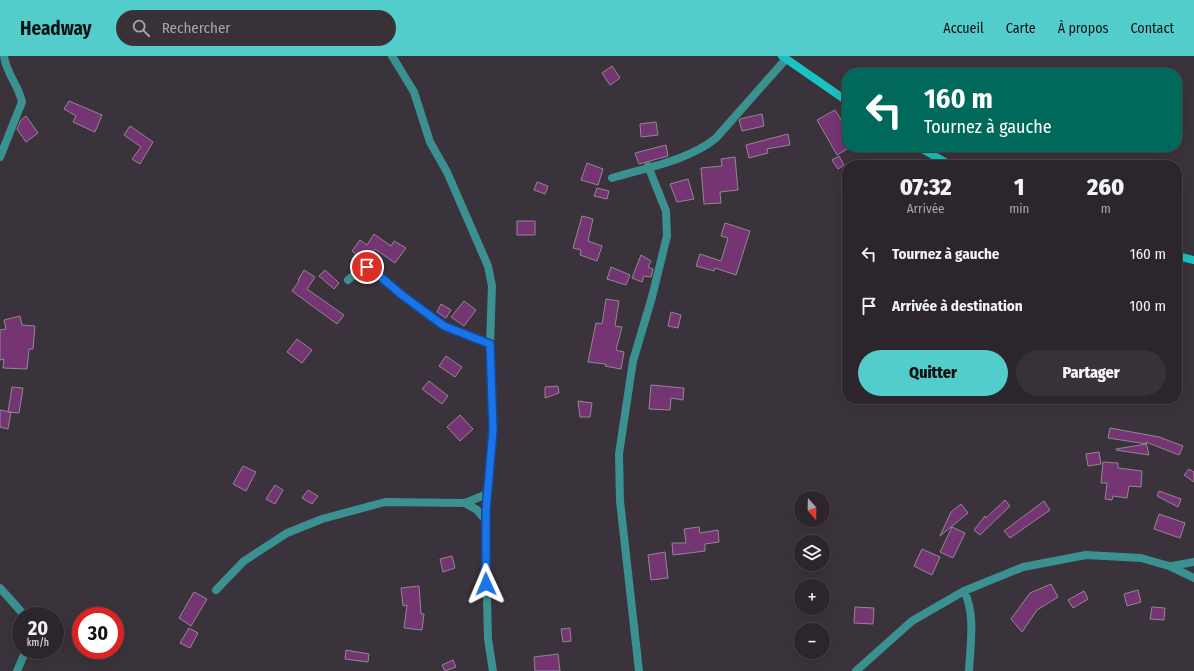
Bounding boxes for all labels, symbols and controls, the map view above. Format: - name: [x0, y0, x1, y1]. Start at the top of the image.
- search box: [116, 10, 396, 46]
- text: Headway: [20, 17, 92, 40]
- icon: search: [130, 17, 152, 39]
- text: Rechercher: [162, 19, 231, 37]
- text: Accueil: [943, 20, 984, 37]
- text: Carte: [1006, 20, 1036, 37]
- text: À propos: [1058, 20, 1109, 37]
- text: Contact: [1131, 20, 1174, 37]
- text: 160 m: [924, 82, 993, 115]
- icon: left: [858, 84, 910, 136]
- text: Tournez à gauche: [924, 116, 1052, 138]
- text: 07:32: [900, 173, 952, 201]
- text: 1: [1014, 173, 1024, 201]
- text: 260: [1087, 173, 1124, 201]
- text: Arrivée: [907, 201, 944, 216]
- text: min: [1009, 201, 1029, 216]
- text: m: [1101, 201, 1111, 216]
- icon: left: [858, 243, 880, 265]
- text: Tournez à gauche: [892, 245, 999, 263]
- text: 160 m: [1130, 245, 1166, 263]
- pin: [350, 250, 384, 284]
- icon: arrive: [356, 256, 378, 278]
- icon: arrive: [858, 295, 880, 317]
- text: Arrivée à destination: [892, 297, 1023, 315]
- text: 100 m: [1129, 297, 1166, 315]
- button: Quitter: [858, 350, 1008, 396]
- button: Partager: [1016, 350, 1166, 396]
- north arrow: [794, 491, 830, 527]
- map controls: [794, 491, 830, 659]
- button: layers: [794, 535, 830, 571]
- position arrow: [465, 563, 507, 605]
- button: +: [794, 579, 830, 615]
- speed limit sign: 30: [72, 607, 124, 659]
- text: 20: [28, 616, 48, 640]
- button: −: [794, 623, 830, 659]
- text: km/h: [27, 637, 49, 649]

